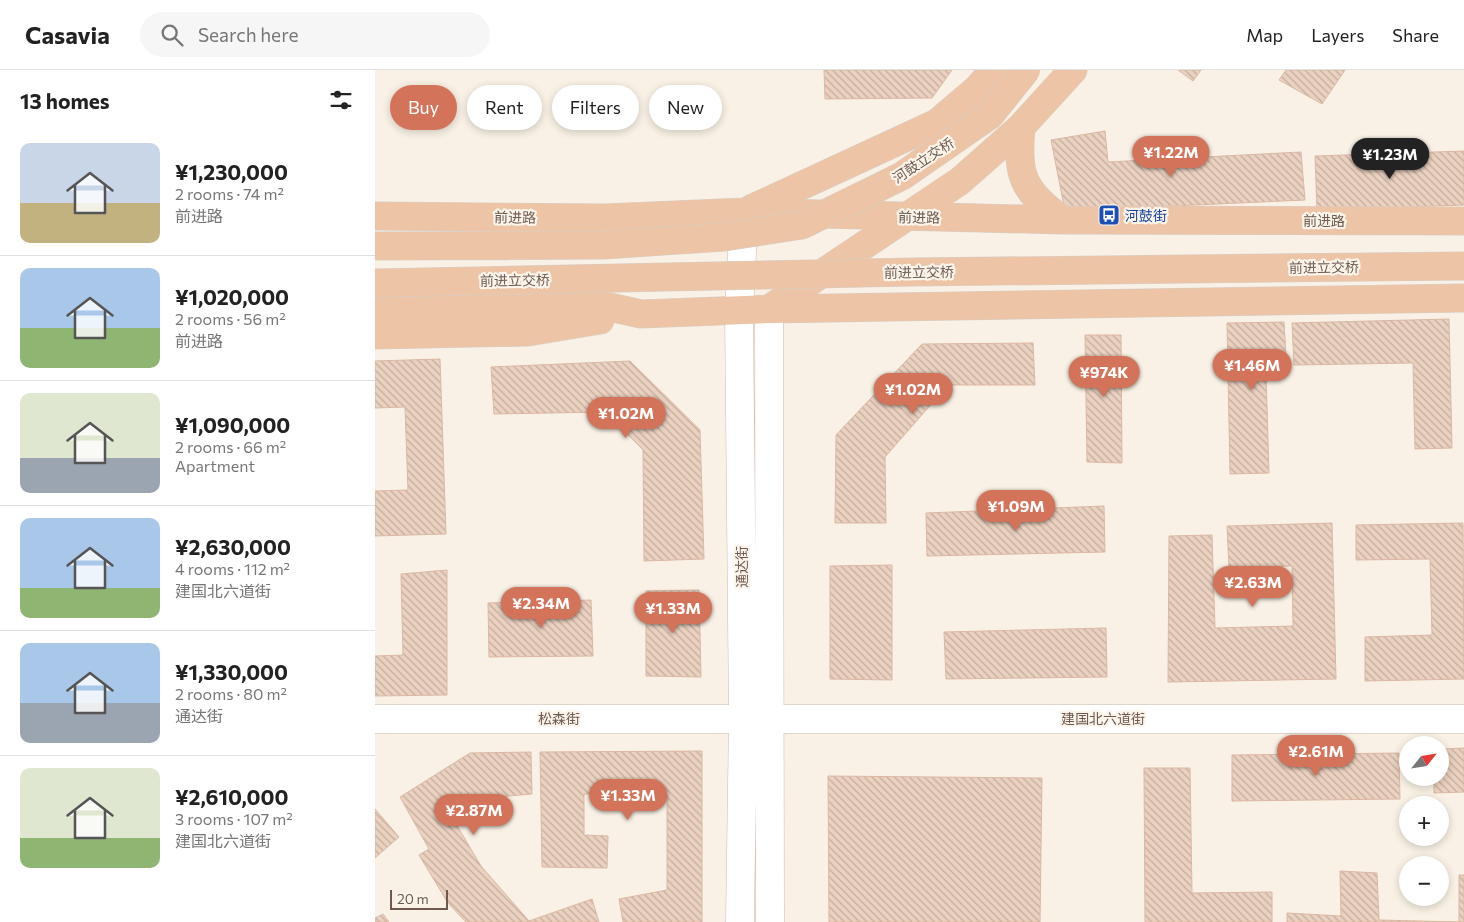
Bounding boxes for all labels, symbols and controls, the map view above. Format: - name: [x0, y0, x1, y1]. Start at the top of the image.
- search box: [140, 12, 490, 57]
- text: Casavia: [25, 20, 110, 49]
- icon: search: [158, 21, 186, 49]
- text: Search here: [198, 23, 298, 46]
- text: Map: [1246, 24, 1283, 46]
- text: Layers: [1311, 24, 1364, 46]
- text: Share: [1392, 24, 1439, 46]
- chip: Buy: [390, 85, 457, 130]
- chip: Rent: [467, 85, 542, 130]
- chip: Filters: [552, 85, 639, 130]
- chip: New: [649, 85, 722, 130]
- icon: filters: [327, 86, 355, 114]
- text: 13 homes: [20, 88, 110, 113]
- street label: 河鼓立交桥: [889, 134, 957, 186]
- pin: ¥1.22M: [1130, 136, 1212, 178]
- pin: ¥1.23M: [1349, 138, 1431, 180]
- text: ¥1.22M: [1143, 142, 1199, 161]
- text: ¥1.23M: [1362, 144, 1418, 163]
- text: ¥1,230,000: [175, 159, 288, 184]
- icon: home: [60, 163, 120, 223]
- text: 2 rooms · 74 m²: [175, 184, 284, 203]
- bus stop icon: 河鼓街: [1097, 203, 1121, 227]
- text: 前进路: [175, 206, 223, 225]
- place label: 河鼓街: [1125, 207, 1167, 224]
- street label: 前进路: [494, 208, 536, 226]
- street label: 前进路: [898, 208, 940, 226]
- street label: 前进路: [1303, 212, 1345, 229]
- street label: 前进立交桥: [1289, 258, 1359, 276]
- street label: 前进立交桥: [884, 263, 954, 281]
- street label: 前进立交桥: [480, 271, 550, 289]
- text: ¥1,020,000: [175, 284, 289, 309]
- icon: home: [60, 288, 120, 348]
- text: 2 rooms · 56 m²: [175, 309, 286, 328]
- text: 前进路: [175, 331, 223, 350]
- pin: ¥1.46M: [1211, 348, 1293, 391]
- text: ¥1.46M: [1224, 355, 1280, 374]
- pin: ¥974K: [1069, 356, 1139, 398]
- text: ¥974K: [1080, 362, 1128, 381]
- pin: ¥1.02M: [872, 372, 954, 415]
- text: ¥1.02M: [885, 379, 941, 398]
- pin: ¥1.02M: [585, 396, 667, 439]
- text: ¥1.02M: [598, 403, 654, 422]
- text: ¥1,090,000: [175, 412, 290, 437]
- icon: home: [60, 413, 120, 473]
- text: 2 rooms · 66 m²: [175, 437, 286, 456]
- text: Apartment: [175, 456, 255, 475]
- pin: ¥1.09M: [975, 490, 1057, 532]
- text: ¥1.09M: [987, 496, 1045, 515]
- text: ¥2,630,000: [175, 534, 291, 559]
- icon: home: [60, 538, 120, 598]
- street label: 通达街: [733, 546, 750, 588]
- text: 4 rooms · 112 m²: [175, 559, 290, 578]
- pin: ¥2.63M: [1212, 566, 1294, 608]
- text: ¥2.63M: [1224, 572, 1282, 591]
- text: 建国北六道街: [175, 581, 271, 600]
- pin: ¥2.34M: [500, 586, 582, 629]
- pin: ¥1.33M: [632, 592, 714, 634]
- text: ¥2.34M: [512, 593, 570, 612]
- text: ¥1.33M: [645, 598, 701, 617]
- text: ¥1,330,000: [175, 659, 288, 684]
- icon: home: [60, 663, 120, 723]
- text: 2 rooms · 80 m²: [175, 684, 287, 703]
- text: 通达街: [175, 706, 223, 725]
- street label: 松森街: [538, 710, 580, 727]
- street label: 建国北六道街: [1061, 710, 1145, 727]
- pin: ¥2.61M: [1275, 734, 1357, 777]
- north arrow: [1399, 736, 1449, 786]
- map controls: [1399, 736, 1449, 906]
- text: ¥2.61M: [1288, 741, 1344, 760]
- pin: ¥1.33M: [587, 778, 669, 821]
- text: ¥2,610,000: [175, 784, 288, 809]
- text: ¥1.33M: [600, 785, 656, 804]
- icon: home: [60, 788, 120, 848]
- pin: ¥2.87M: [433, 794, 515, 836]
- button: +: [1399, 796, 1449, 846]
- text: ¥2.87M: [445, 800, 503, 819]
- text: 3 rooms · 107 m²: [175, 809, 293, 828]
- text: 建国北六道街: [175, 831, 271, 850]
- button: −: [1399, 856, 1449, 906]
- scale bar: [390, 887, 447, 910]
- text: 20 m: [397, 890, 429, 907]

